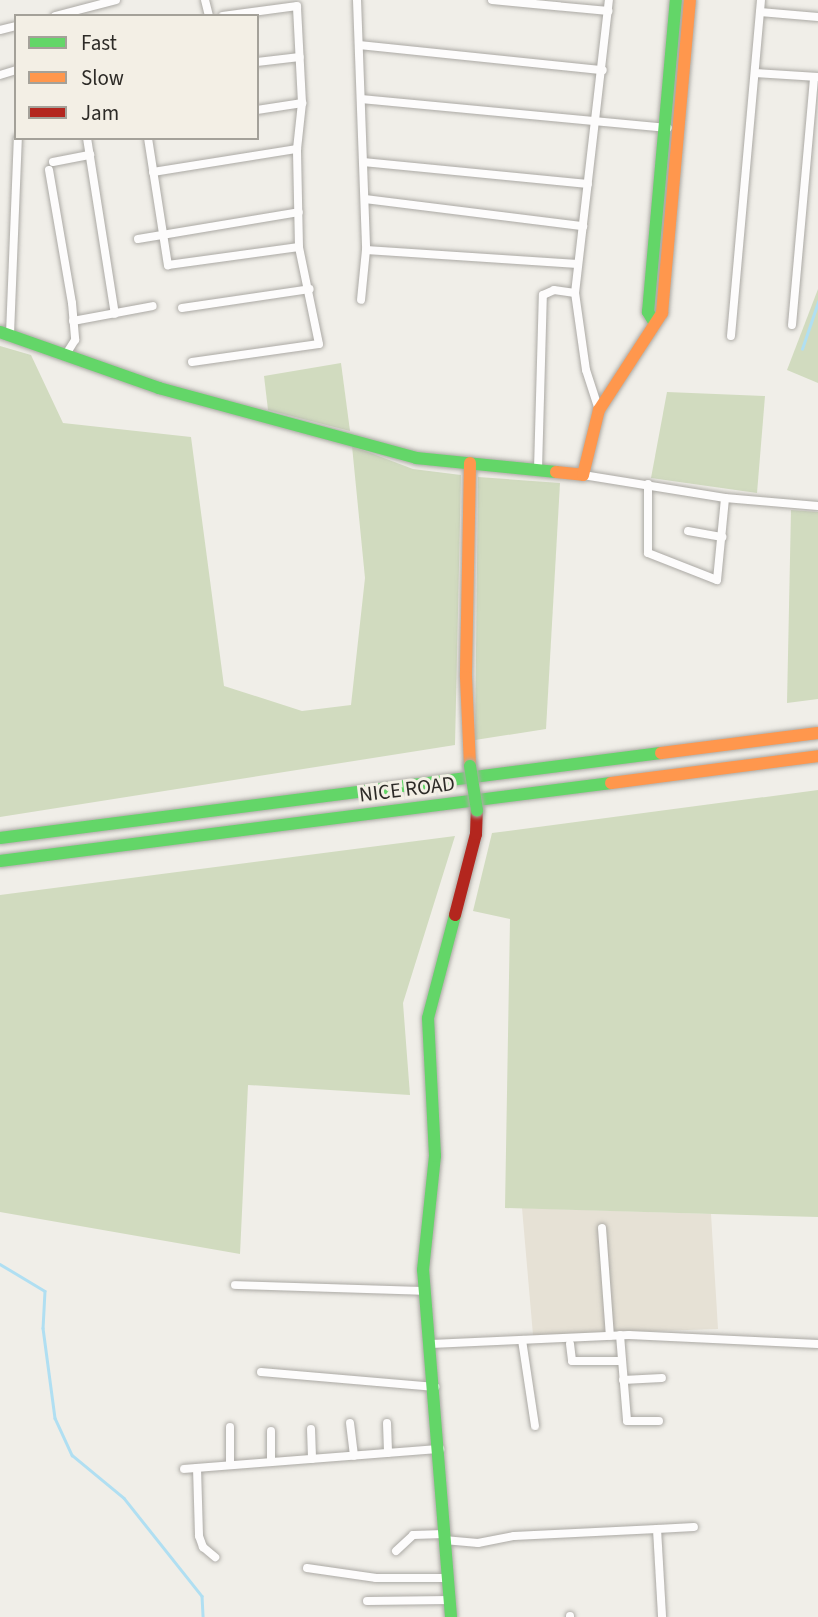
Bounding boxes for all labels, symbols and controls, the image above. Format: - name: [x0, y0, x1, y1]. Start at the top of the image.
- legend: [14, 14, 259, 140]
- text: Fast: [81, 28, 117, 58]
- text: Slow: [81, 63, 124, 93]
- text: Jam: [81, 98, 119, 128]
- street label: NICE ROAD: [358, 771, 456, 807]

